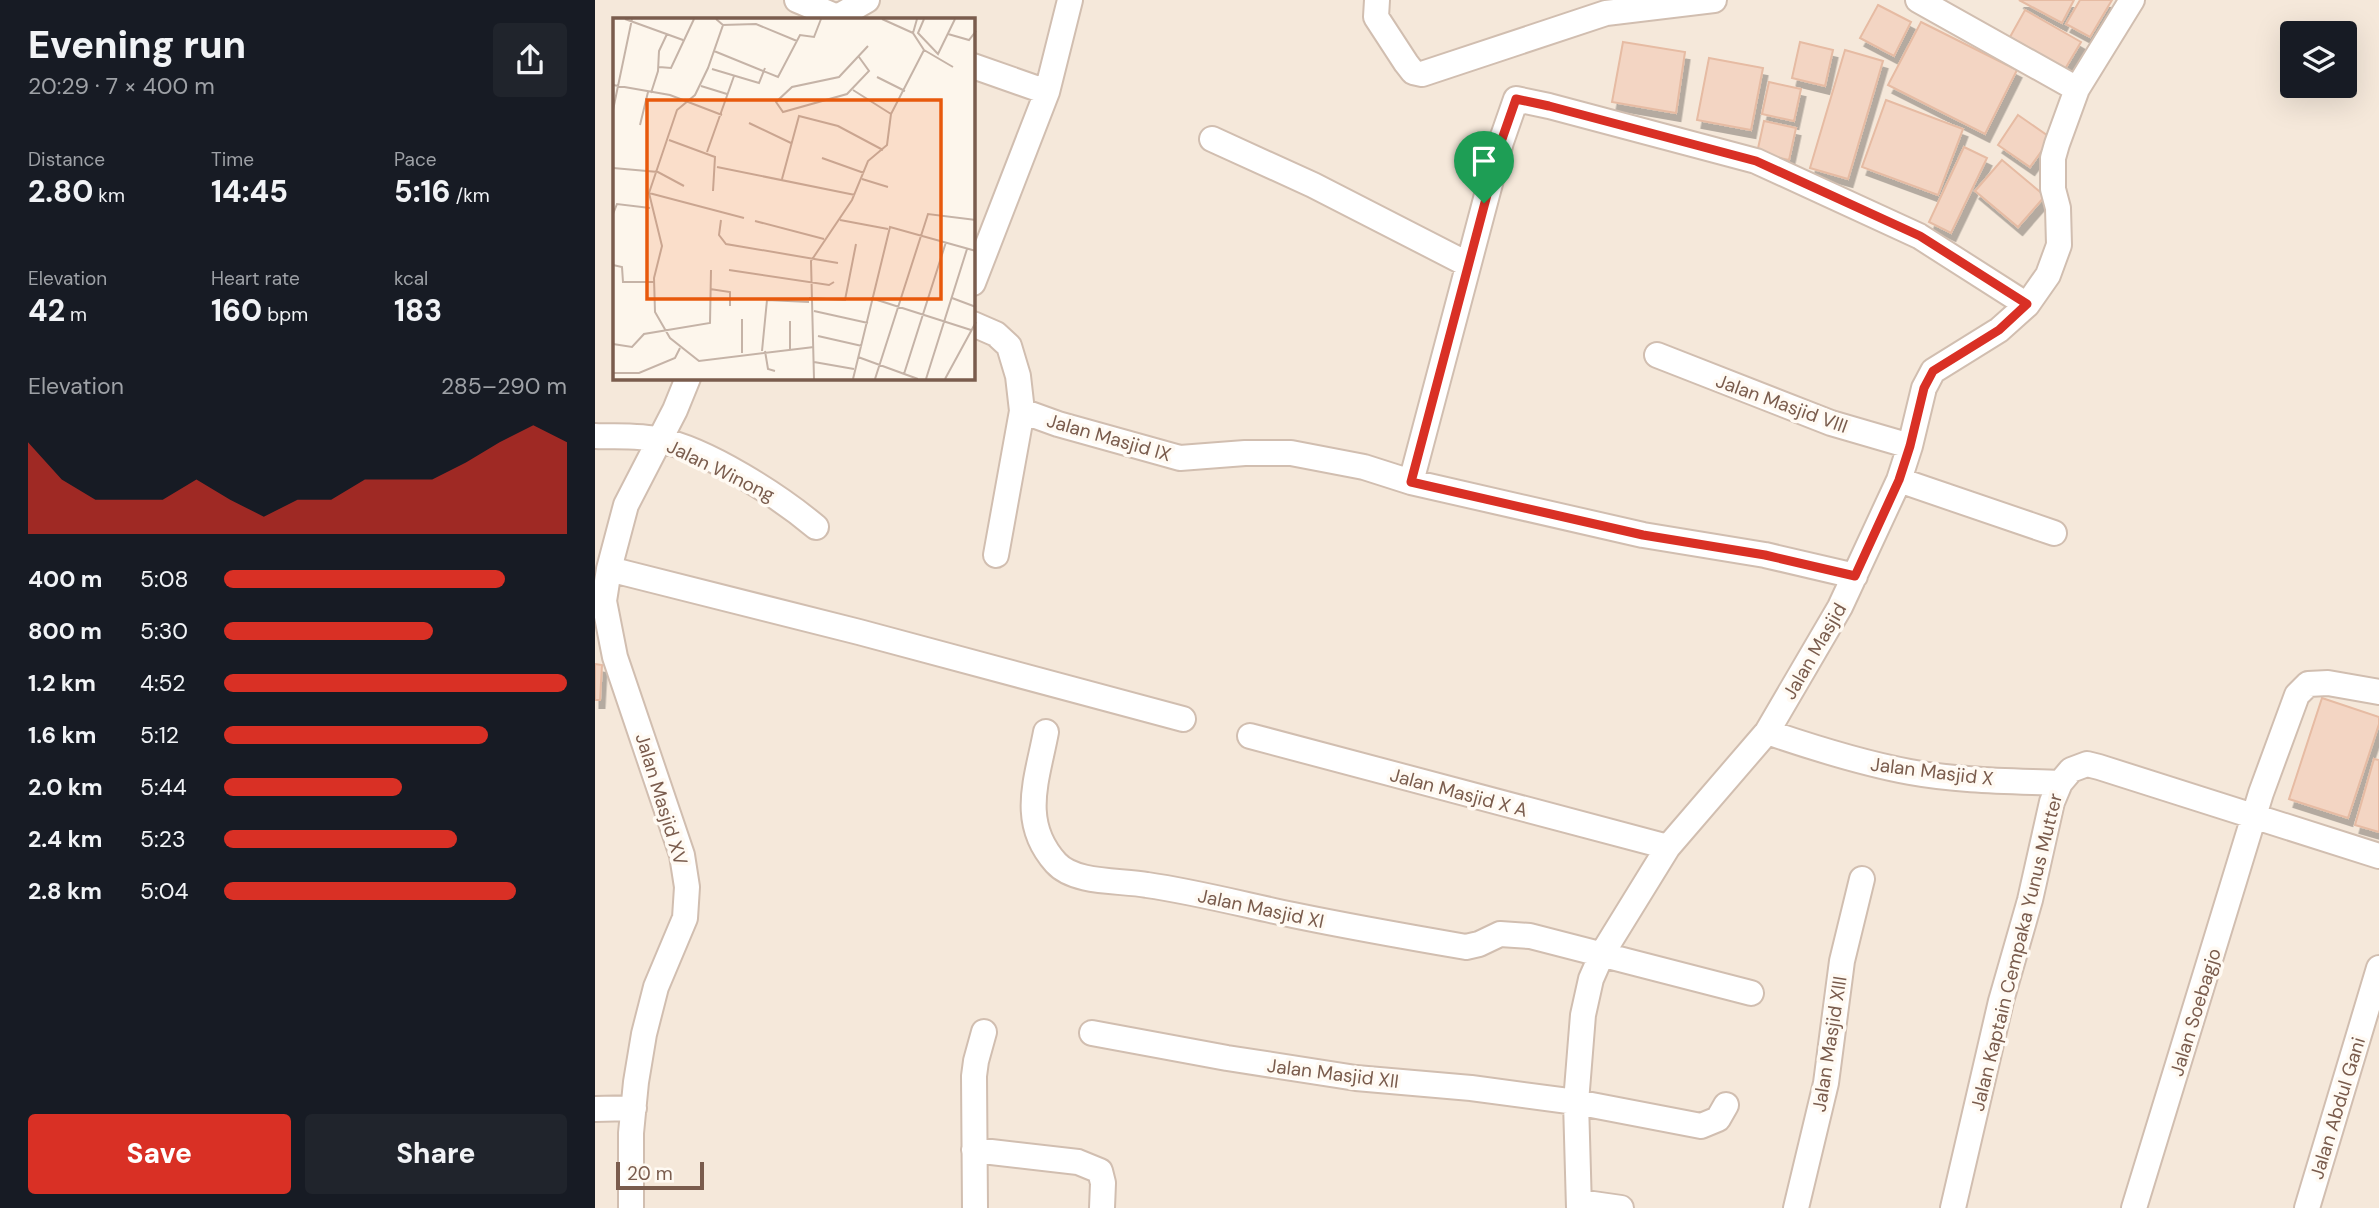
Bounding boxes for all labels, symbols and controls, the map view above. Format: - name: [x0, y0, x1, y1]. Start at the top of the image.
- inset map: [613, 18, 975, 380]
- text: Evening run: [28, 20, 246, 70]
- map controls: [2280, 21, 2357, 98]
- button: layers: [2280, 21, 2357, 98]
- button: share: [493, 23, 567, 97]
- text: 20:29 · 7 × 400 m: [28, 71, 215, 101]
- pin: [1454, 131, 1514, 203]
- icon: arrive: [1465, 142, 1503, 180]
- text: Distance: [28, 147, 105, 172]
- text: Time: [211, 147, 254, 172]
- text: Pace: [394, 147, 437, 172]
- text: 2.80: [28, 172, 93, 211]
- text: 14:45: [211, 172, 288, 211]
- text: 5:16: [394, 172, 451, 211]
- text: km: [93, 183, 125, 208]
- text: /km: [451, 183, 490, 208]
- text: Elevation: [28, 266, 107, 291]
- text: Heart rate: [211, 266, 300, 291]
- text: kcal: [394, 266, 428, 291]
- text: 42: [28, 291, 65, 330]
- text: 160: [211, 291, 262, 330]
- text: 183: [394, 291, 442, 330]
- text: m: [65, 302, 87, 327]
- text: bpm: [262, 302, 308, 327]
- street label: Jalan Masjid VIII: [1713, 368, 1851, 439]
- text: Elevation: [28, 371, 124, 401]
- text: 285–290 m: [441, 371, 567, 401]
- street label: Jalan Masjid IX: [1044, 408, 1174, 467]
- street label: Jalan Winong: [663, 434, 779, 508]
- text: 400 m: [28, 564, 102, 594]
- text: 5:08: [140, 564, 188, 594]
- street label: Jalan Masjid: [1777, 599, 1852, 704]
- text: 800 m: [28, 616, 102, 646]
- text: 5:30: [140, 616, 188, 646]
- text: 1.2 km: [28, 668, 96, 698]
- text: 4:52: [140, 668, 186, 698]
- text: 1.6 km: [28, 720, 96, 750]
- text: 5:12: [140, 720, 179, 750]
- street label: Jalan Masjid XV: [630, 730, 694, 868]
- street label: Jalan Masjid X: [1869, 752, 1995, 791]
- street label: Jalan Masjid X A: [1387, 762, 1531, 823]
- text: 2.0 km: [28, 772, 103, 802]
- text: 5:44: [140, 772, 187, 802]
- street label: Jalan Kaptain Cempaka Yunus Mutter: [1965, 791, 2068, 1114]
- text: 2.4 km: [28, 824, 102, 854]
- text: 5:23: [140, 824, 186, 854]
- text: 2.8 km: [28, 876, 102, 906]
- text: 5:04: [140, 876, 188, 906]
- street label: Jalan Masjid XI: [1196, 883, 1326, 934]
- street label: Jalan Soebagjo: [2164, 945, 2227, 1079]
- street label: Jalan Masjid XIII: [1806, 974, 1853, 1114]
- street label: Jalan Abdul Gani: [2304, 1034, 2371, 1182]
- street label: Jalan Masjid XII: [1266, 1053, 1400, 1094]
- button: Save: [28, 1114, 291, 1194]
- button: Share: [305, 1114, 567, 1194]
- scale bar: [616, 1159, 703, 1191]
- text: 20 m: [627, 1161, 673, 1186]

